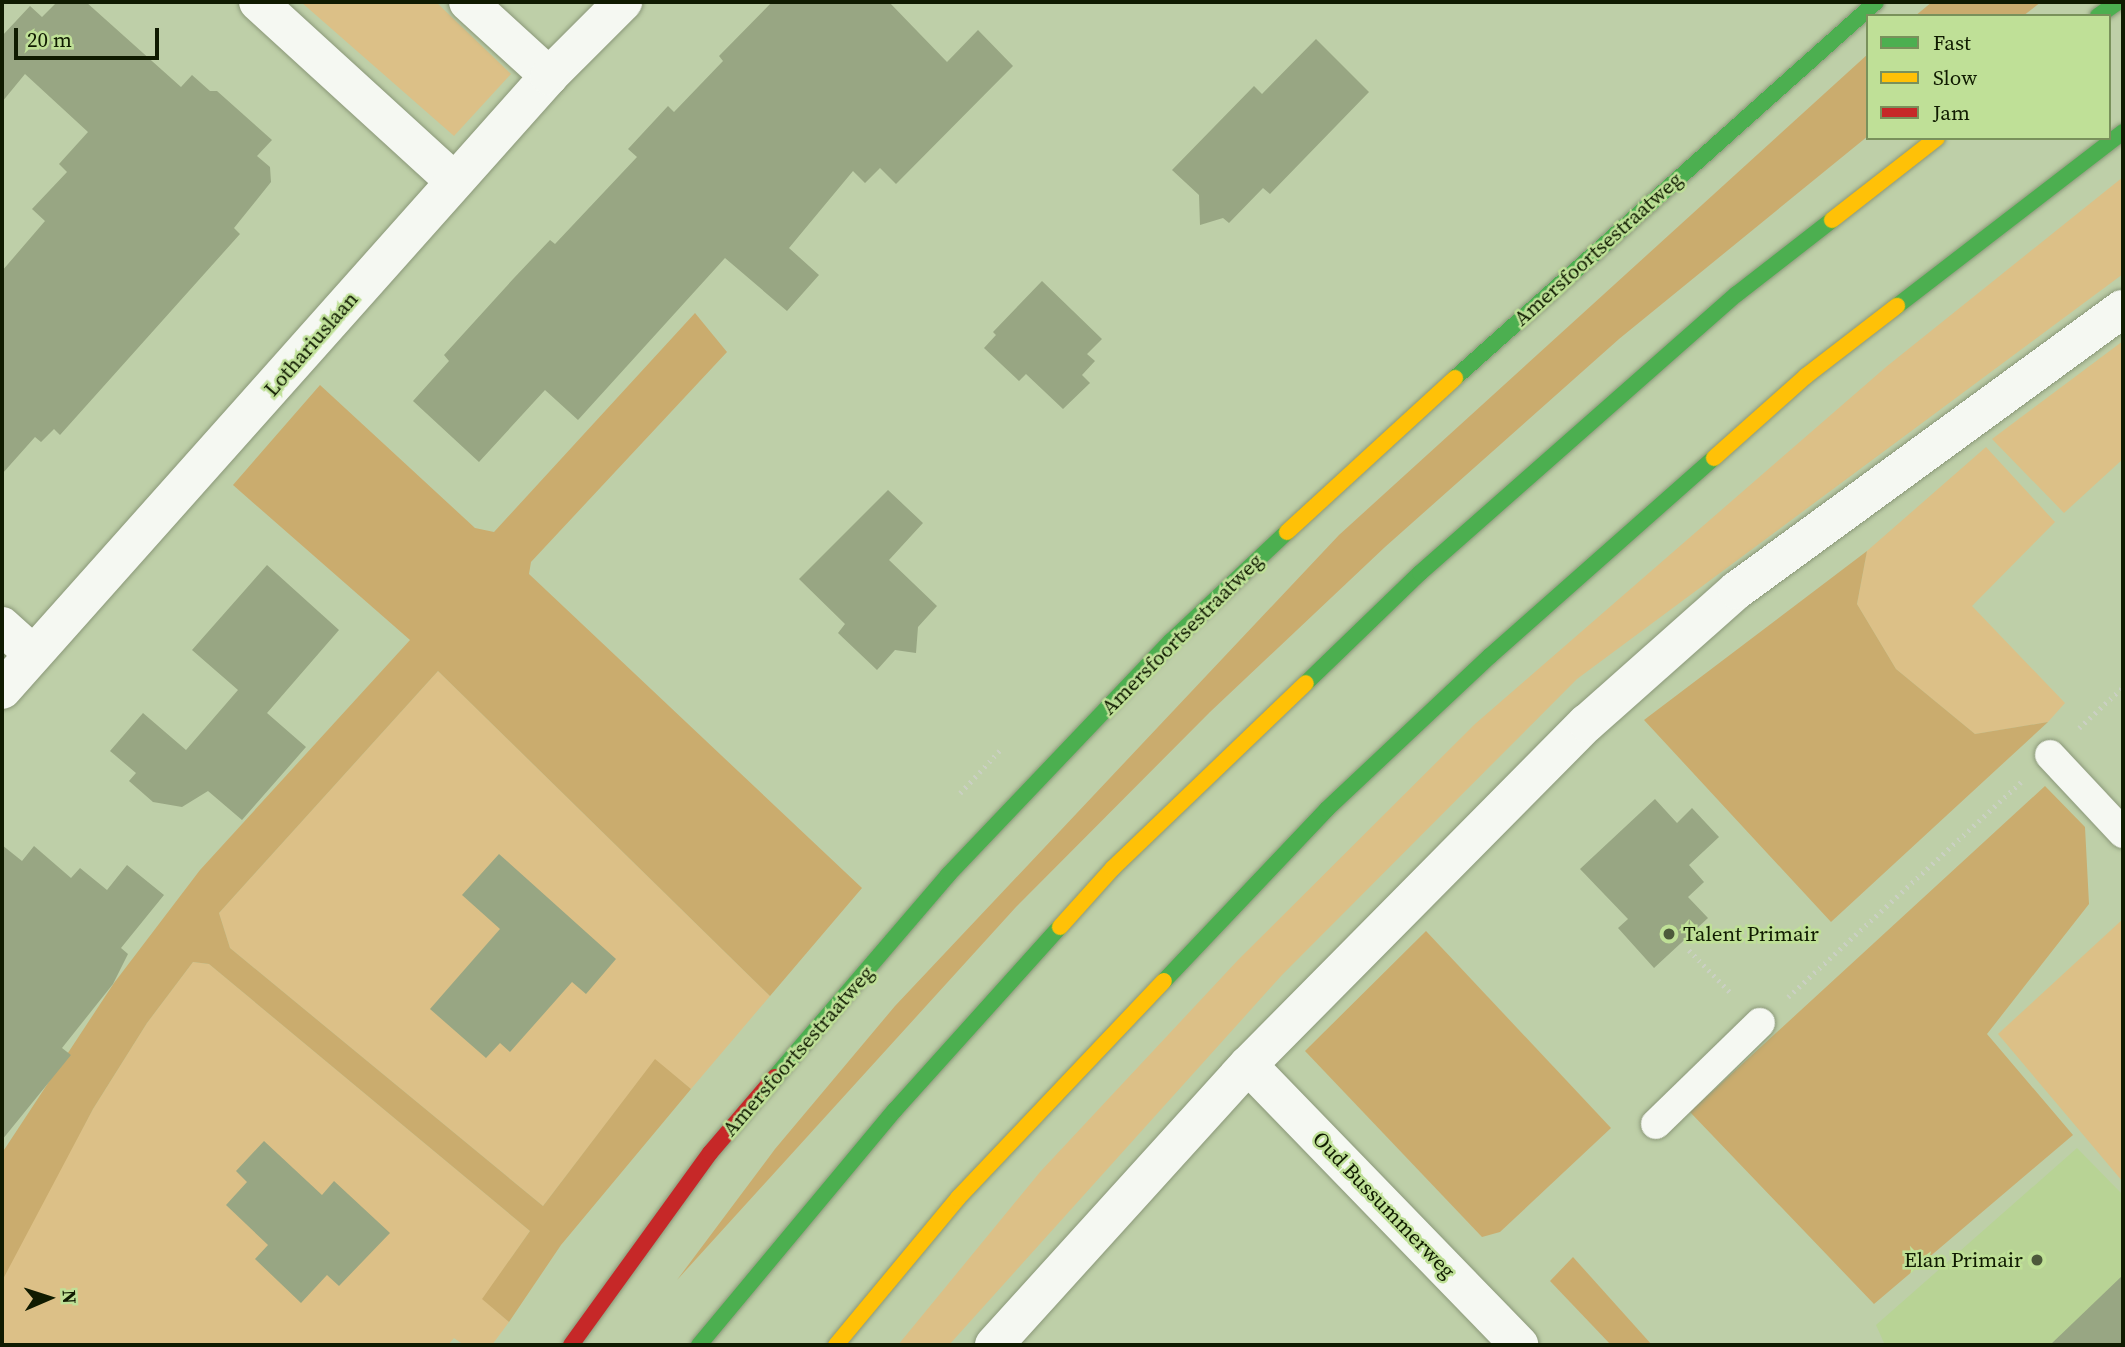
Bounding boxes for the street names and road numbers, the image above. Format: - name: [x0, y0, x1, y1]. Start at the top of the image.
- street label: Amersfoortsestraatweg: [1509, 167, 1687, 331]
- street label: Lothariuslaan: [259, 287, 363, 401]
- street label: Amersfoortsestraatweg: [1096, 548, 1268, 720]
- street label: Amersfoortsestraatweg: [717, 961, 879, 1141]
- street label: Oud Bussummerweg: [1308, 1126, 1460, 1284]

